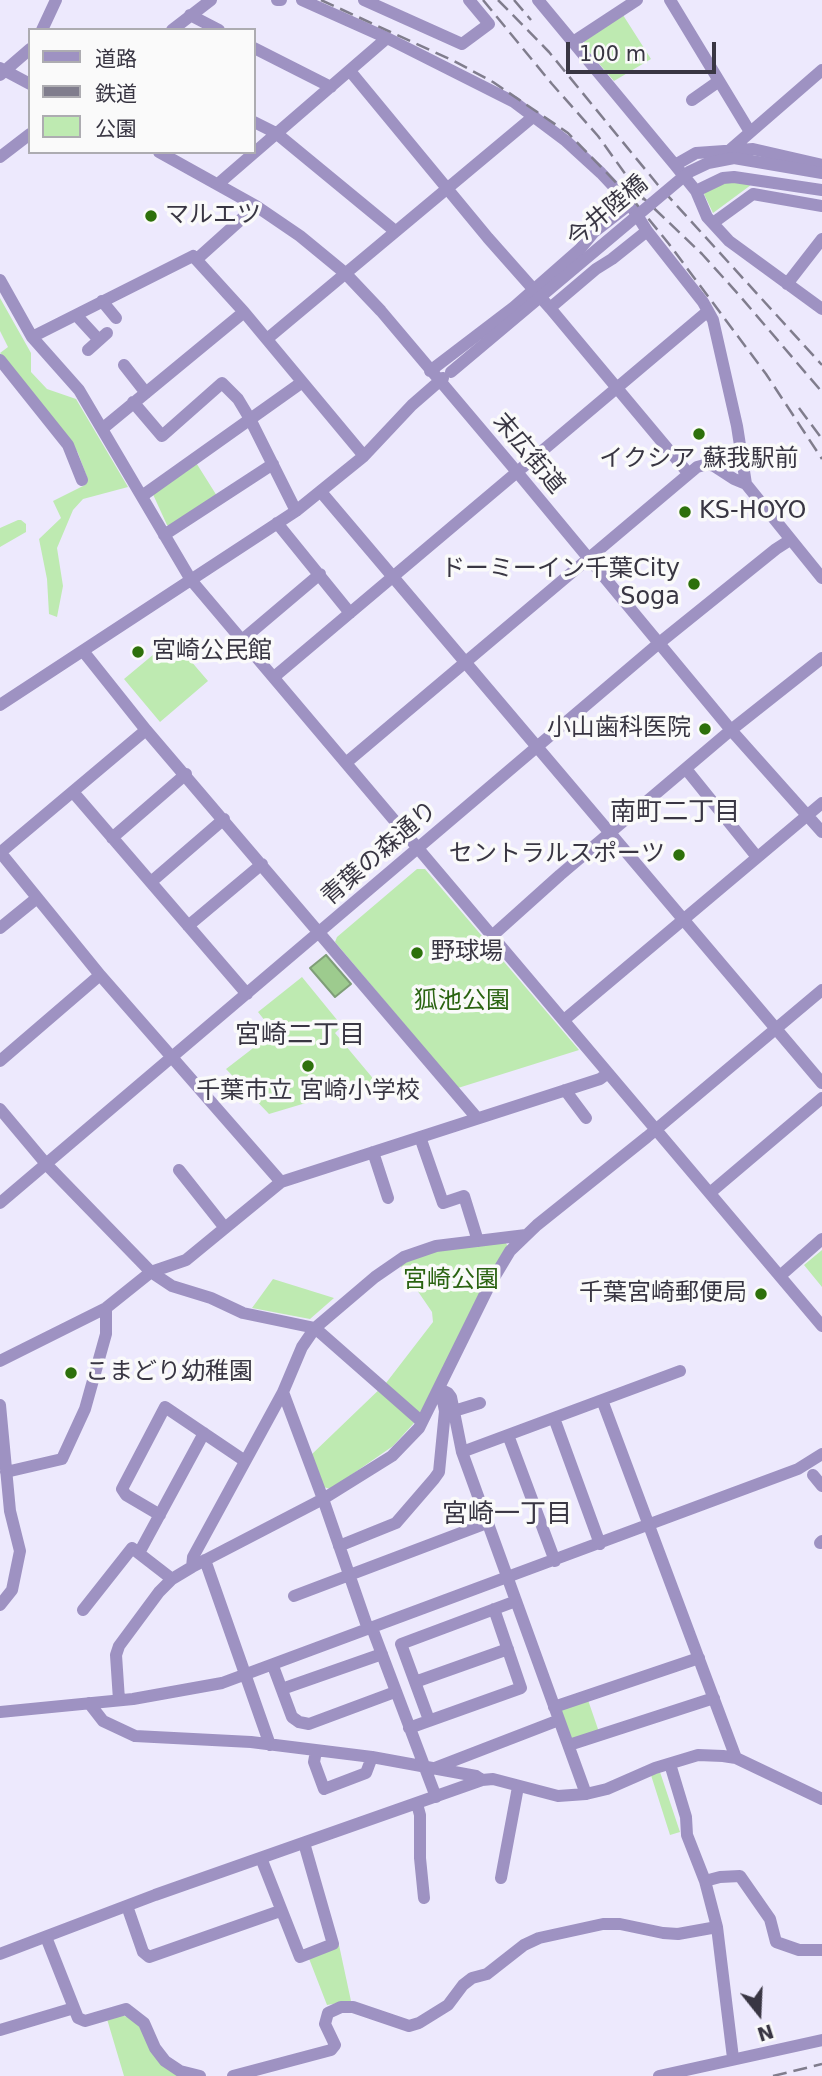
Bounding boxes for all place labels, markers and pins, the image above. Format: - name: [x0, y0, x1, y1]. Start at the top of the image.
- place label: マルエツ: [165, 202, 261, 230]
- marker: マルエツ: [143, 208, 159, 224]
- marker: イクシア 蘇我駅前: [691, 426, 707, 442]
- place label: イクシア 蘇我駅前: [599, 446, 799, 474]
- place label: KS-HOYO: [699, 498, 806, 526]
- marker: KS-HOYO: [677, 504, 693, 520]
- place label: ドーミーイン千葉City Soga: [441, 556, 680, 612]
- marker: ドーミーイン千葉City Soga: [686, 576, 702, 592]
- place label: 宮崎公民館: [152, 638, 272, 666]
- marker: 宮崎公民館: [130, 644, 146, 660]
- place label: 小山歯科医院: [547, 715, 691, 743]
- marker: 小山歯科医院: [697, 721, 713, 737]
- place label: セントラルスポーツ: [449, 841, 665, 869]
- marker: セントラルスポーツ: [671, 847, 687, 863]
- place label: 野球場: [431, 939, 503, 967]
- marker: 野球場: [409, 945, 425, 961]
- marker: 千葉市立 宮崎小学校: [300, 1058, 316, 1074]
- place label: 千葉市立 宮崎小学校: [196, 1078, 420, 1106]
- place label: 千葉宮崎郵便局: [579, 1280, 747, 1308]
- marker: 千葉宮崎郵便局: [753, 1286, 769, 1302]
- place label: こまどり幼稚園: [85, 1359, 253, 1387]
- marker: こまどり幼稚園: [63, 1365, 79, 1381]

